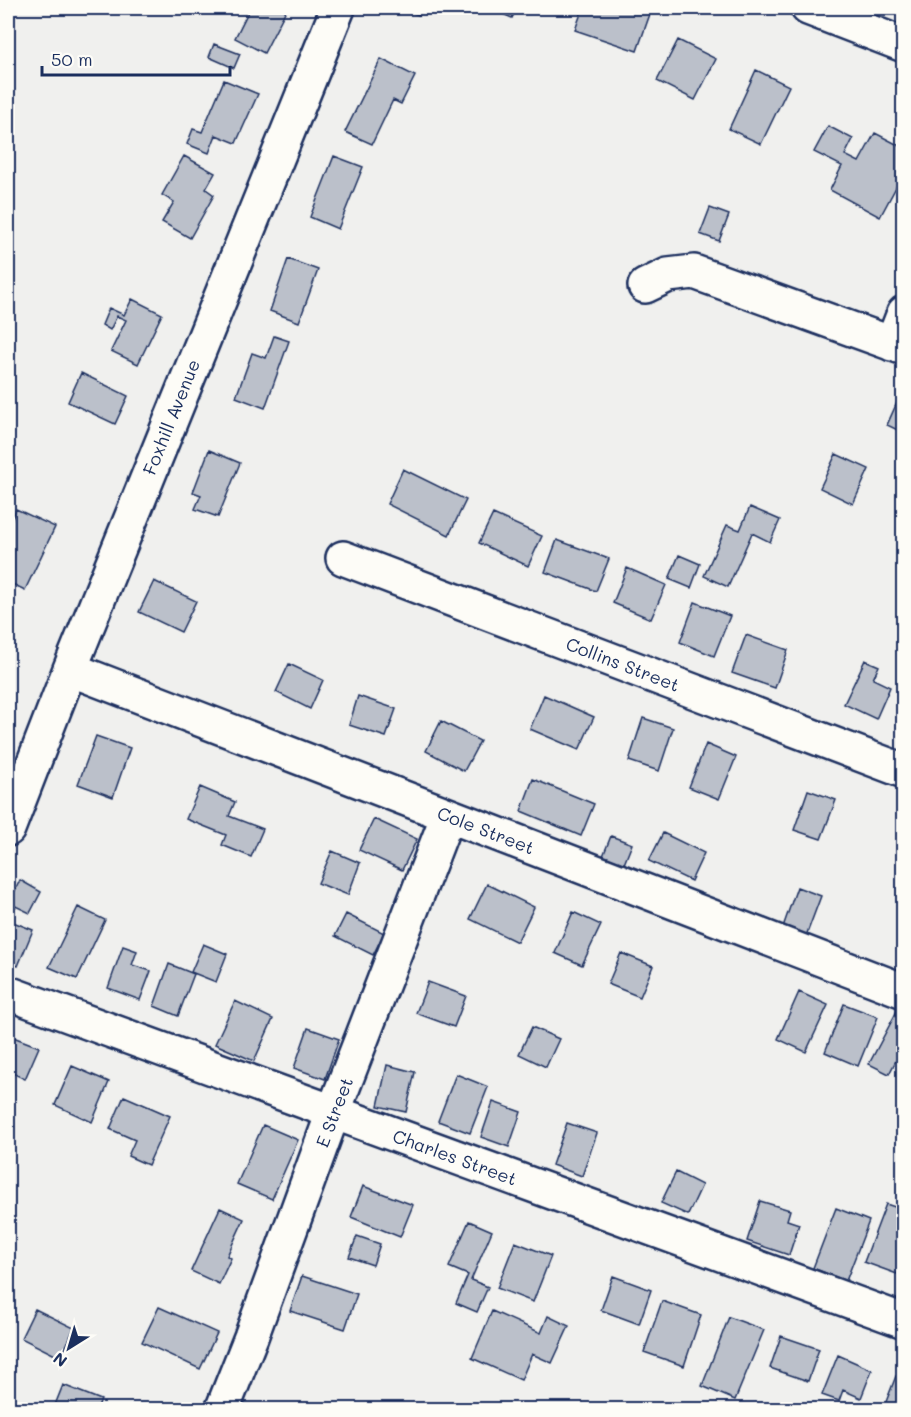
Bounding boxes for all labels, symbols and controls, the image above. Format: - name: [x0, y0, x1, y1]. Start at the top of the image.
- scale bar: [42, 39, 230, 77]
- text: 50 m: [51, 47, 93, 71]
- street label: Foxhill Avenue: [137, 356, 205, 478]
- street label: Collins Street: [563, 631, 683, 697]
- street label: Cole Street: [434, 800, 538, 860]
- street label: E Street: [310, 1073, 358, 1151]
- street label: Charles Street: [389, 1123, 521, 1191]
- north arrow: [39, 1318, 99, 1378]
- text: N: [48, 1348, 71, 1372]

